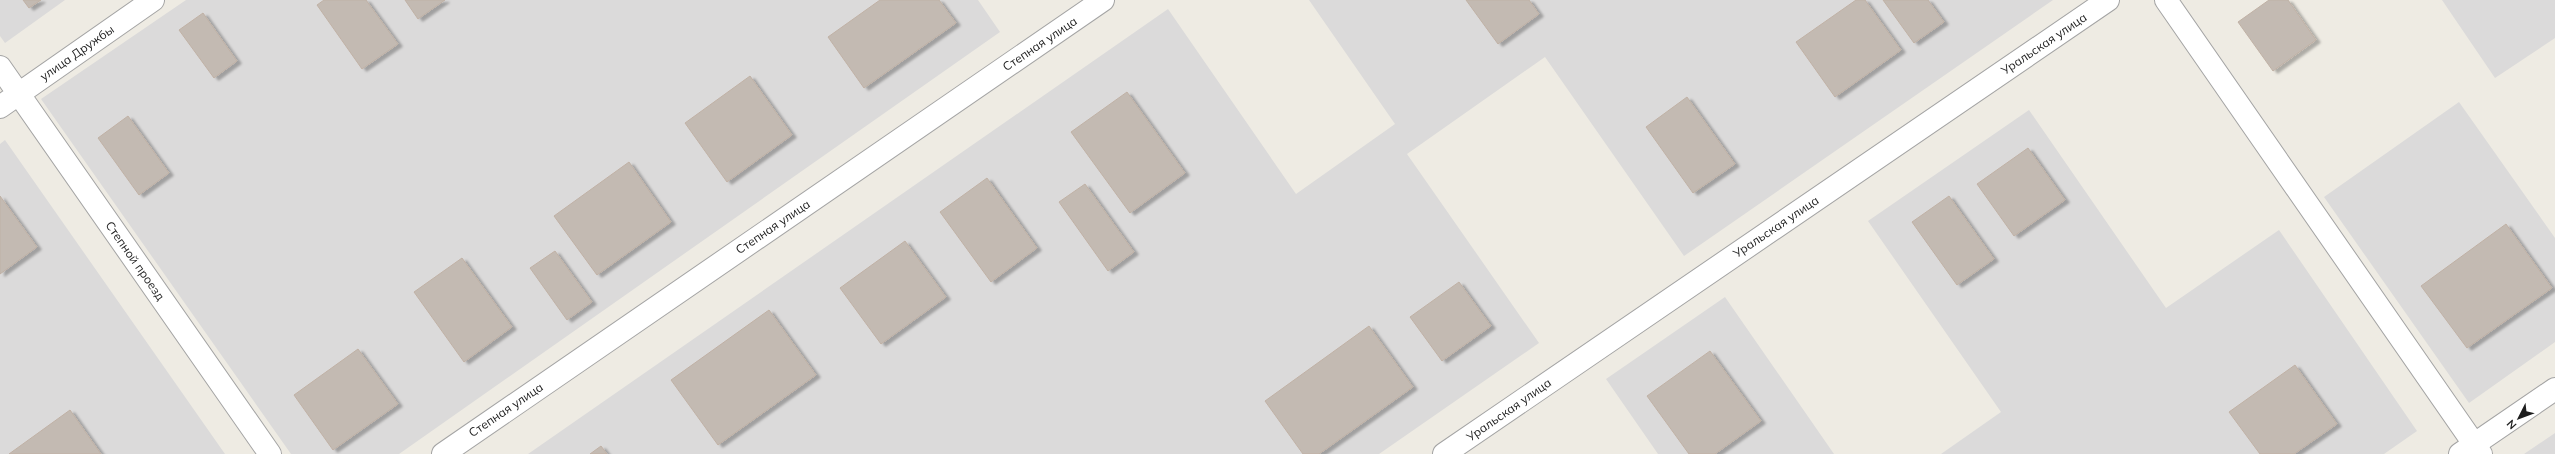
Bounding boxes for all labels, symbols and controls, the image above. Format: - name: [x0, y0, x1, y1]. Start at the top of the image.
- street label: Уральская улица: [1997, 9, 2089, 78]
- street label: Степная улица: [1000, 13, 1080, 74]
- street label: улица Дружбы: [37, 21, 117, 84]
- street label: Уральская улица: [1729, 192, 1821, 261]
- street label: Степная улица: [733, 196, 813, 257]
- street label: Степной проезд: [102, 218, 168, 303]
- street label: Уральская улица: [1463, 375, 1554, 445]
- street label: Степная улица: [466, 379, 546, 440]
- north arrow: [2499, 398, 2539, 438]
- text: N: [2504, 417, 2520, 432]

